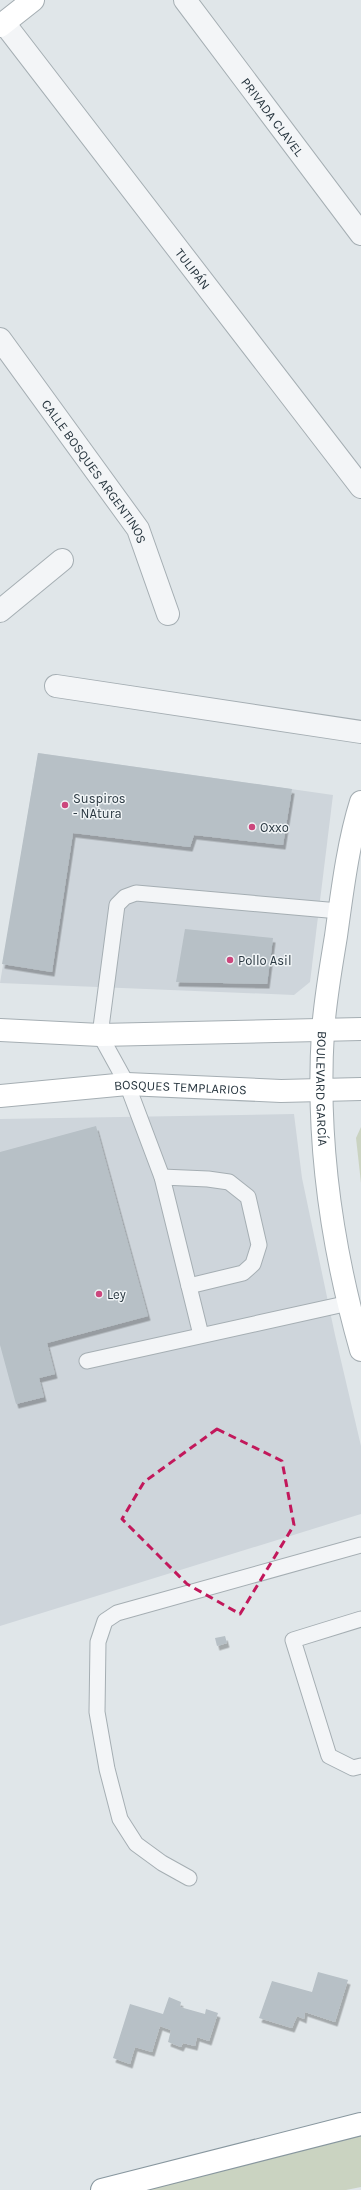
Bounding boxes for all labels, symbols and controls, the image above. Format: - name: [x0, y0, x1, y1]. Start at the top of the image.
- street label: PRIVADA CLAVEL: [238, 75, 307, 159]
- street label: TULIPÁN: [173, 245, 214, 292]
- street label: CALLE BOSQUES ARGENTINOS: [39, 396, 150, 545]
- place label: Suspiros - NAtura: [73, 791, 126, 821]
- marker: Suspiros - NAtura: [60, 800, 70, 810]
- place label: Oxxo: [260, 820, 289, 835]
- marker: Oxxo: [247, 822, 257, 832]
- place label: Pollo Asil: [238, 953, 292, 968]
- marker: Pollo Asil: [225, 955, 235, 965]
- street label: BOULEVARD GARCÍA: [314, 1031, 333, 1147]
- street label: BOSQUES TEMPLARIOS: [113, 1076, 247, 1097]
- place label: Ley: [107, 1287, 126, 1302]
- marker: Ley: [94, 1289, 104, 1299]

